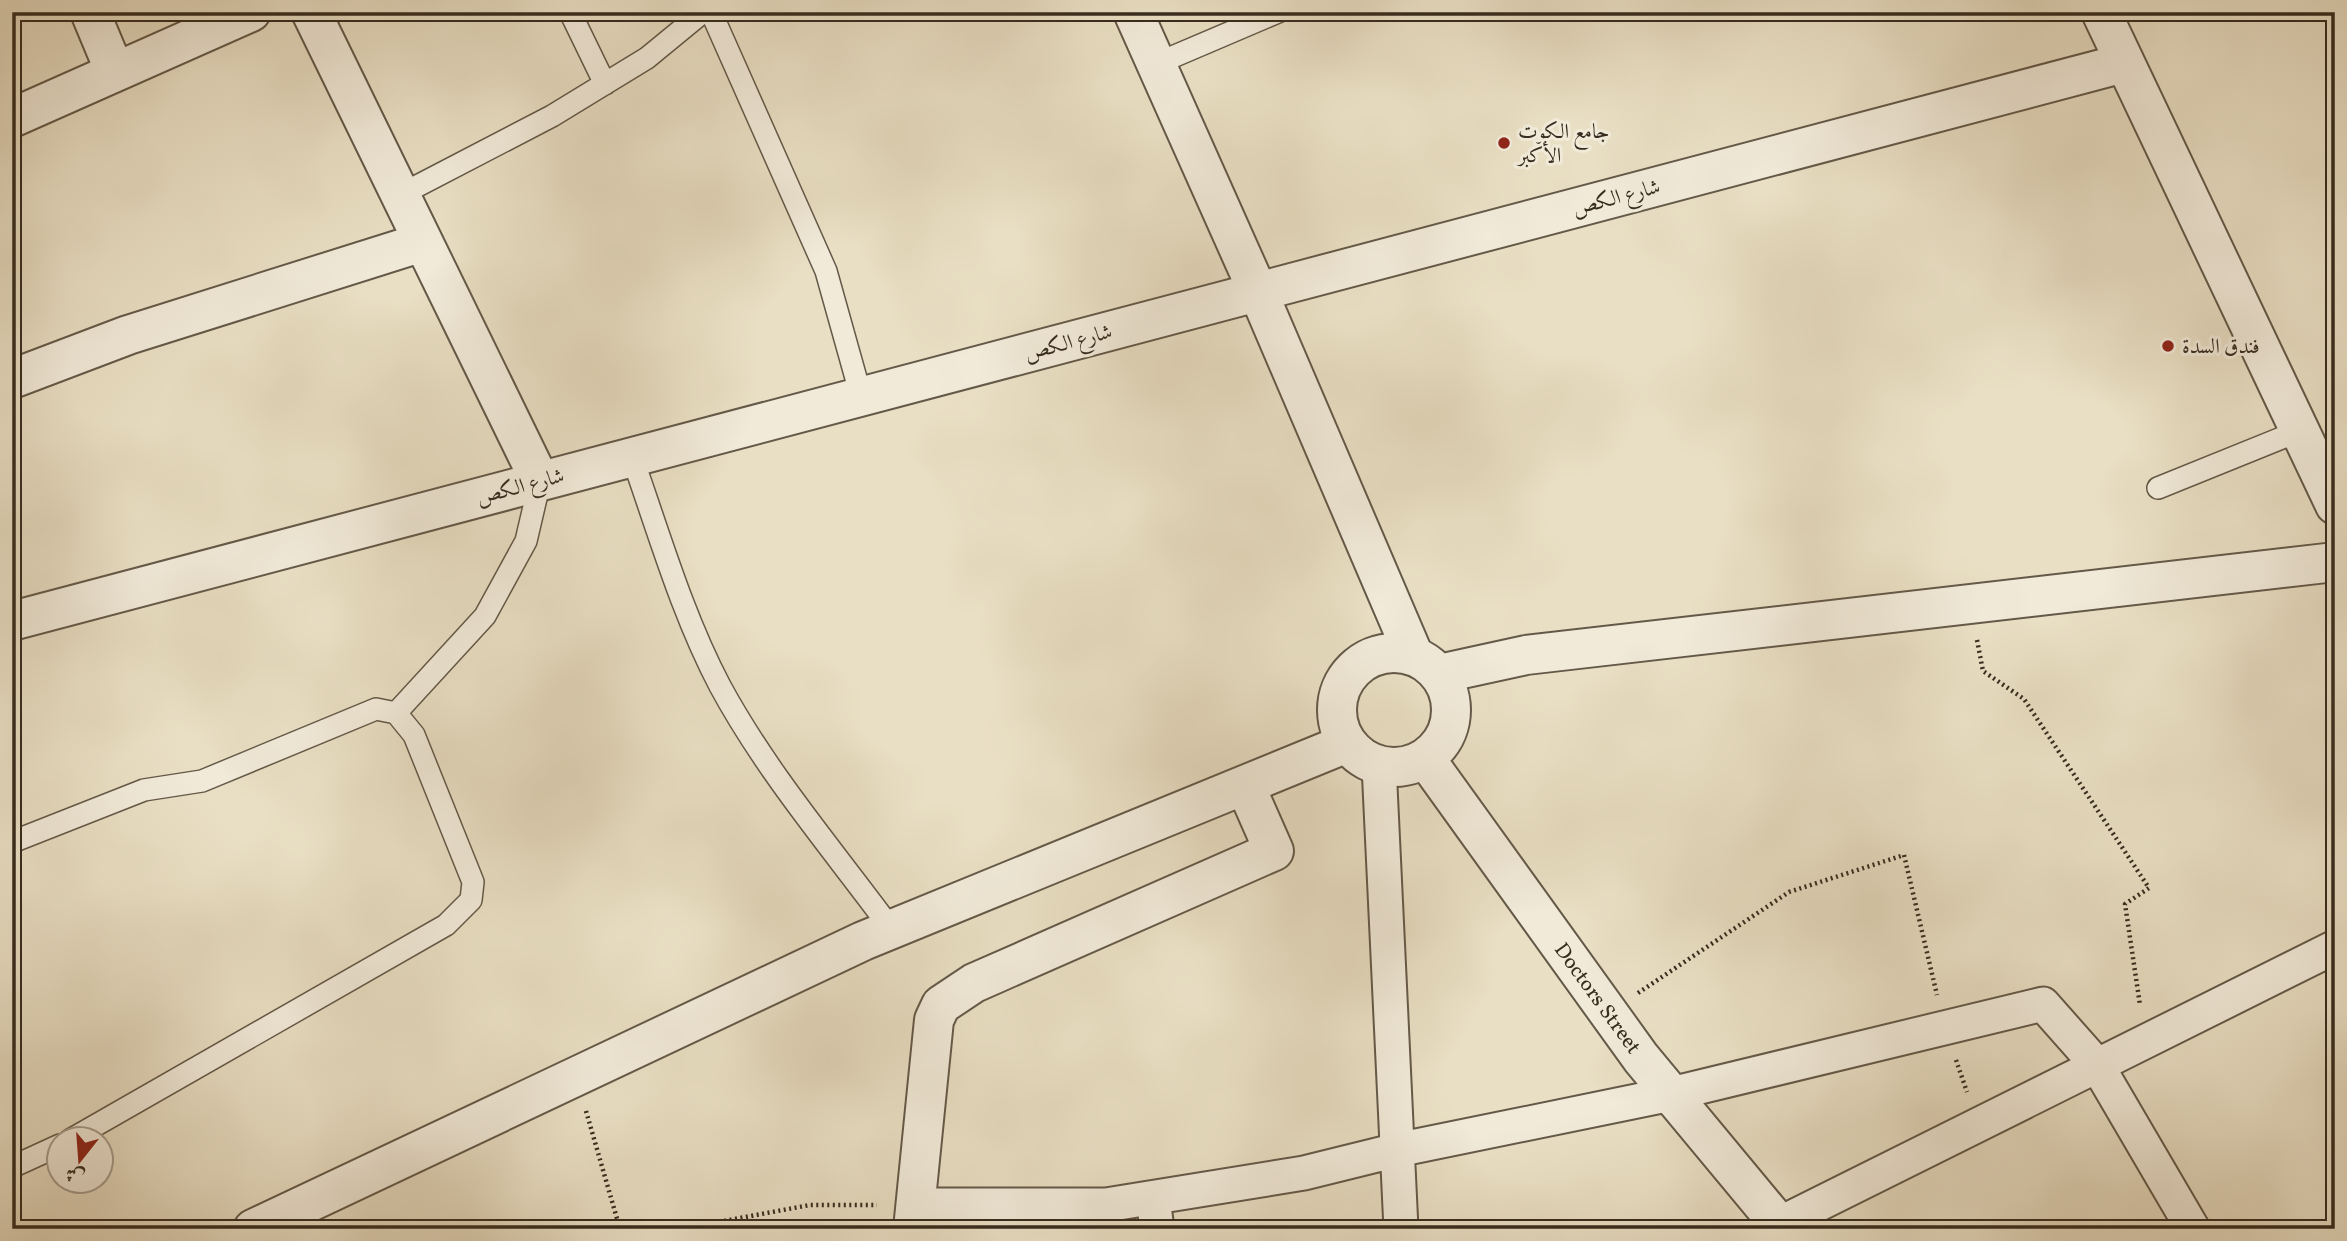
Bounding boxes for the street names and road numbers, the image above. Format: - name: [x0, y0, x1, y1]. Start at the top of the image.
- street label: شارع الكص: [1569, 173, 1664, 226]
- street label: شارع الكص: [1021, 318, 1116, 371]
- street label: شارع الكص: [473, 462, 568, 515]
- street label: Doctors Street: [1546, 937, 1647, 1060]

